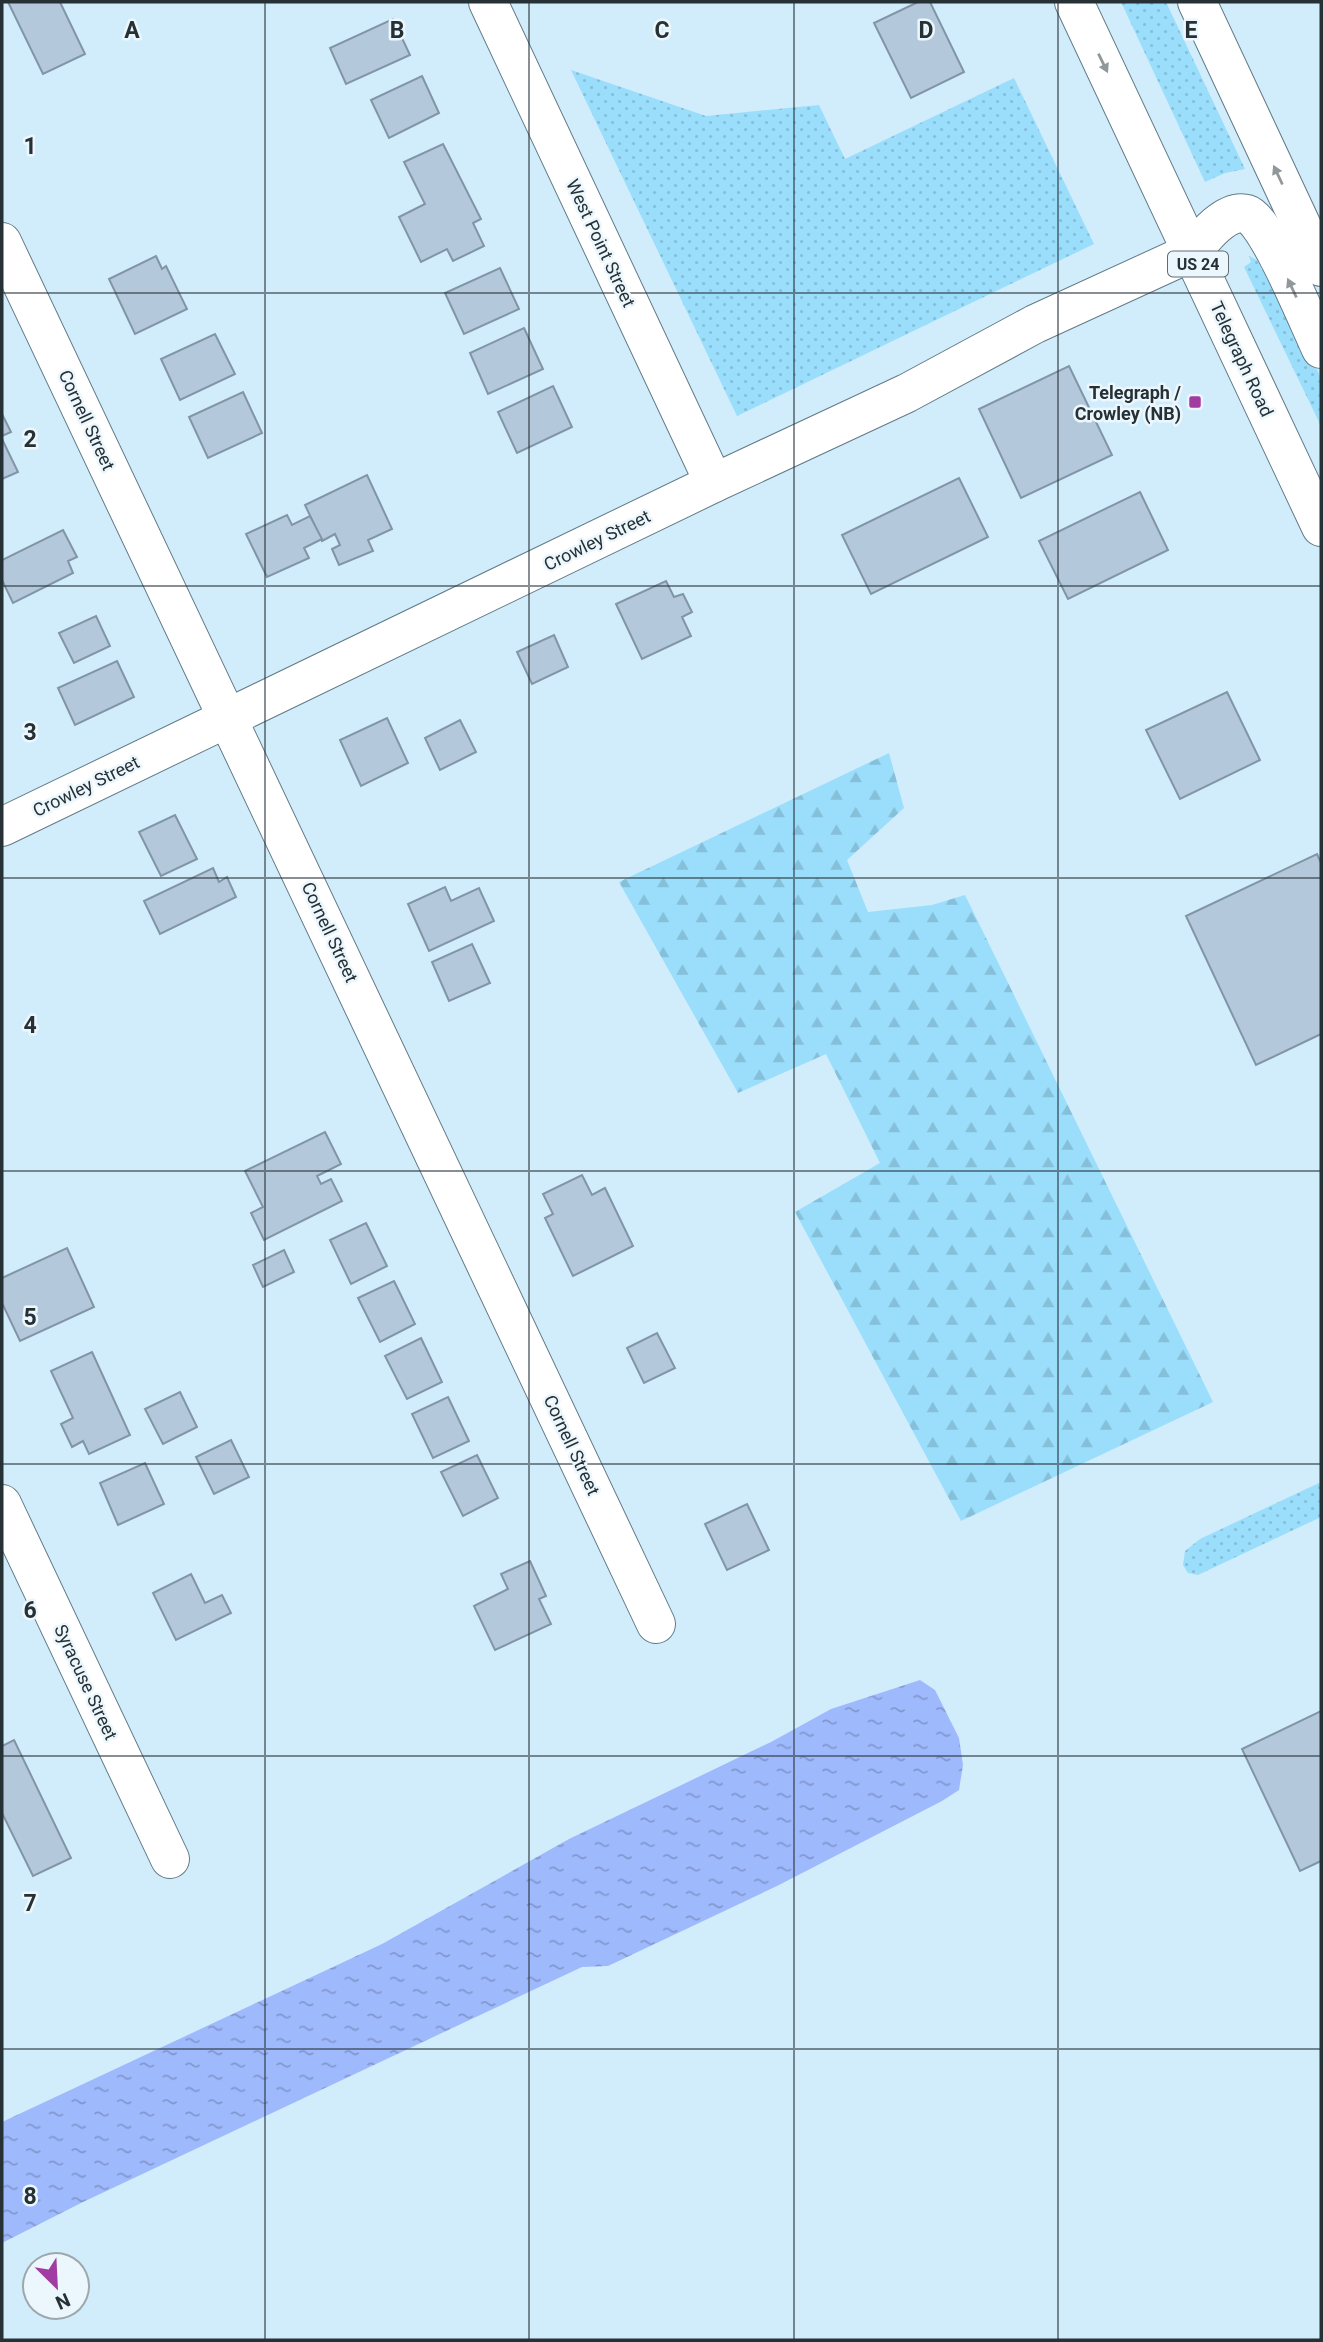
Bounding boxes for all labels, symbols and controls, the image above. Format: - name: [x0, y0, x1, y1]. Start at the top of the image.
- text: A: [124, 17, 140, 44]
- text: B: [390, 17, 404, 44]
- text: C: [654, 17, 670, 44]
- text: D: [919, 17, 933, 44]
- text: E: [1185, 17, 1198, 44]
- one-way arrow: [1098, 53, 1109, 73]
- text: 1: [23, 133, 37, 160]
- one-way arrow: [1272, 165, 1284, 185]
- street label: West Point Street: [562, 176, 640, 310]
- road number: US 24: [1168, 252, 1228, 276]
- one-way arrow: [1287, 278, 1298, 298]
- street label: Telegraph Road: [1206, 298, 1278, 420]
- street label: Cornell Street: [55, 366, 119, 474]
- place label: Telegraph / Crowley (NB): [1075, 382, 1181, 425]
- marker: Telegraph / Crowley (NB): [1187, 394, 1203, 410]
- text: 2: [23, 426, 37, 453]
- street label: Crowley Street: [540, 505, 654, 575]
- text: 3: [23, 719, 37, 746]
- street label: Crowley Street: [29, 751, 143, 821]
- street label: Cornell Street: [298, 878, 362, 986]
- text: 4: [23, 1012, 37, 1039]
- text: 5: [23, 1304, 37, 1331]
- street label: Cornell Street: [540, 1391, 604, 1499]
- text: 6: [23, 1597, 37, 1624]
- street label: Syracuse Street: [50, 1621, 122, 1743]
- text: 7: [23, 1890, 37, 1917]
- text: 8: [23, 2183, 37, 2210]
- north arrow: [21, 2251, 91, 2321]
- text: N: [52, 2288, 74, 2314]

